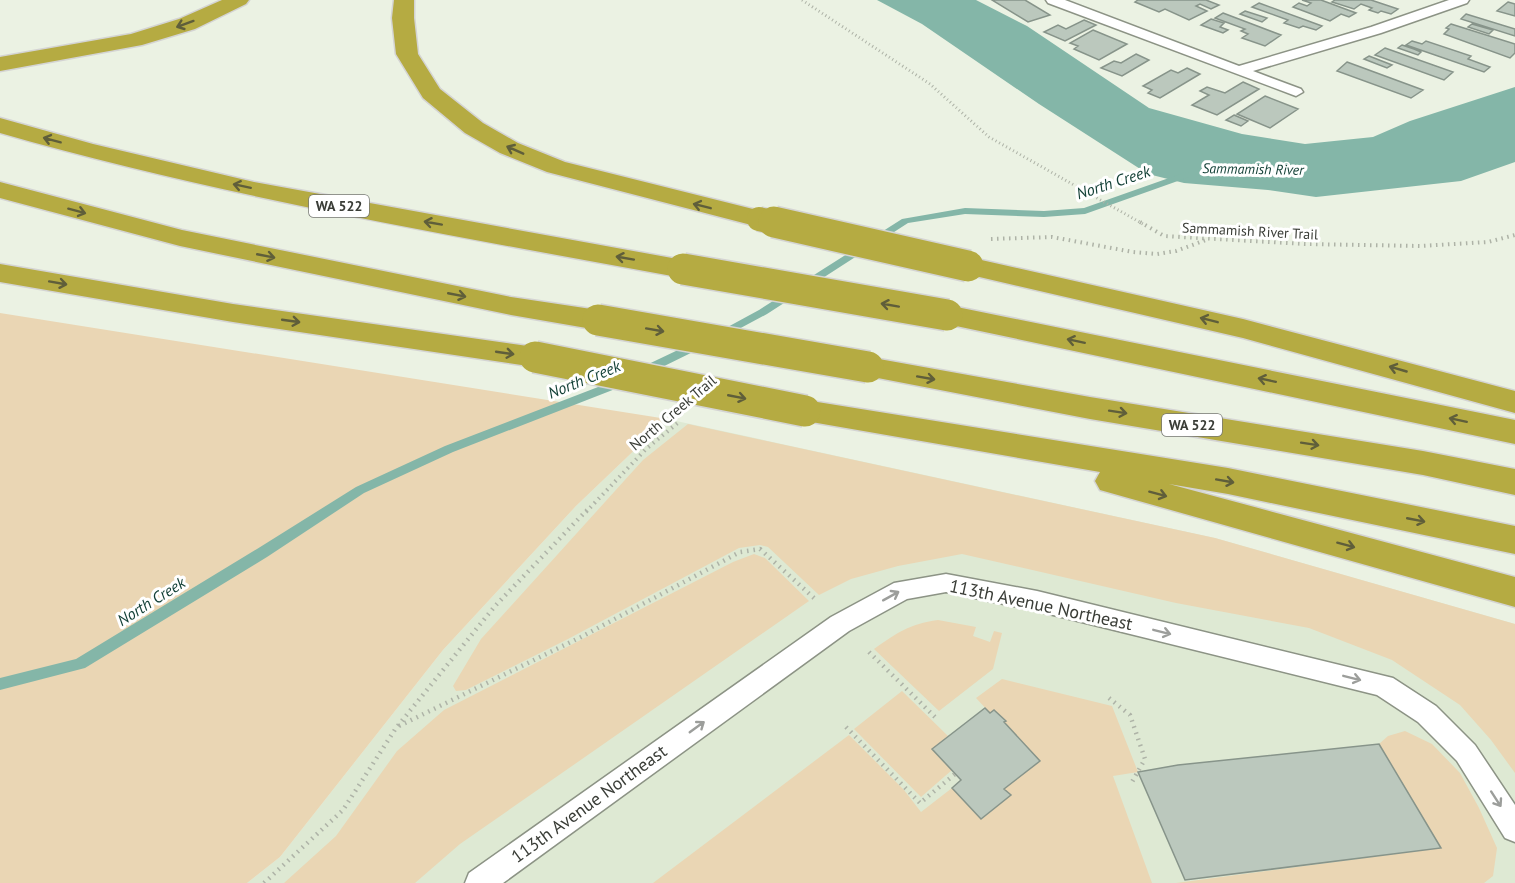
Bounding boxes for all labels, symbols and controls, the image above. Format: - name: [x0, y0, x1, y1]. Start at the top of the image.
- one-way arrow: [177, 19, 195, 30]
- one-way arrow: [43, 134, 62, 145]
- one-way arrow: [507, 144, 525, 155]
- water label: Sammamish River: [1202, 159, 1305, 179]
- water label: North Creek: [1073, 160, 1153, 203]
- one-way arrow: [233, 180, 252, 191]
- road number: WA 522: [309, 195, 369, 217]
- one-way arrow: [693, 199, 712, 211]
- one-way arrow: [67, 206, 86, 217]
- one-way arrow: [424, 217, 444, 228]
- street label: Sammamish River Trail: [1182, 218, 1318, 244]
- one-way arrow: [256, 251, 276, 262]
- one-way arrow: [616, 252, 635, 263]
- one-way arrow: [47, 277, 67, 288]
- one-way arrow: [447, 290, 467, 301]
- one-way arrow: [880, 299, 900, 310]
- one-way arrow: [1200, 313, 1219, 325]
- one-way arrow: [281, 316, 301, 327]
- one-way arrow: [645, 325, 664, 336]
- one-way arrow: [1066, 335, 1086, 346]
- one-way arrow: [495, 347, 515, 358]
- water label: North Creek: [545, 355, 624, 403]
- one-way arrow: [1389, 362, 1408, 374]
- street label: North Creek Trail: [625, 370, 720, 454]
- one-way arrow: [916, 373, 935, 384]
- one-way arrow: [1258, 374, 1277, 385]
- one-way arrow: [727, 392, 746, 403]
- one-way arrow: [1107, 407, 1127, 418]
- road number: WA 522: [1162, 414, 1222, 436]
- one-way arrow: [1448, 414, 1468, 425]
- one-way arrow: [1300, 439, 1320, 450]
- one-way arrow: [1215, 476, 1235, 487]
- one-way arrow: [1148, 488, 1167, 500]
- one-way arrow: [1406, 515, 1426, 526]
- one-way arrow: [1336, 540, 1355, 551]
- water label: North Creek: [113, 572, 189, 630]
- street label: 113th Avenue Northeast: [947, 574, 1135, 635]
- one-way arrow: [882, 590, 899, 602]
- one-way arrow: [1152, 626, 1171, 638]
- one-way arrow: [1342, 672, 1361, 684]
- one-way arrow: [688, 721, 704, 733]
- street label: 113th Avenue Northeast: [506, 739, 671, 868]
- one-way arrow: [1490, 791, 1502, 807]

